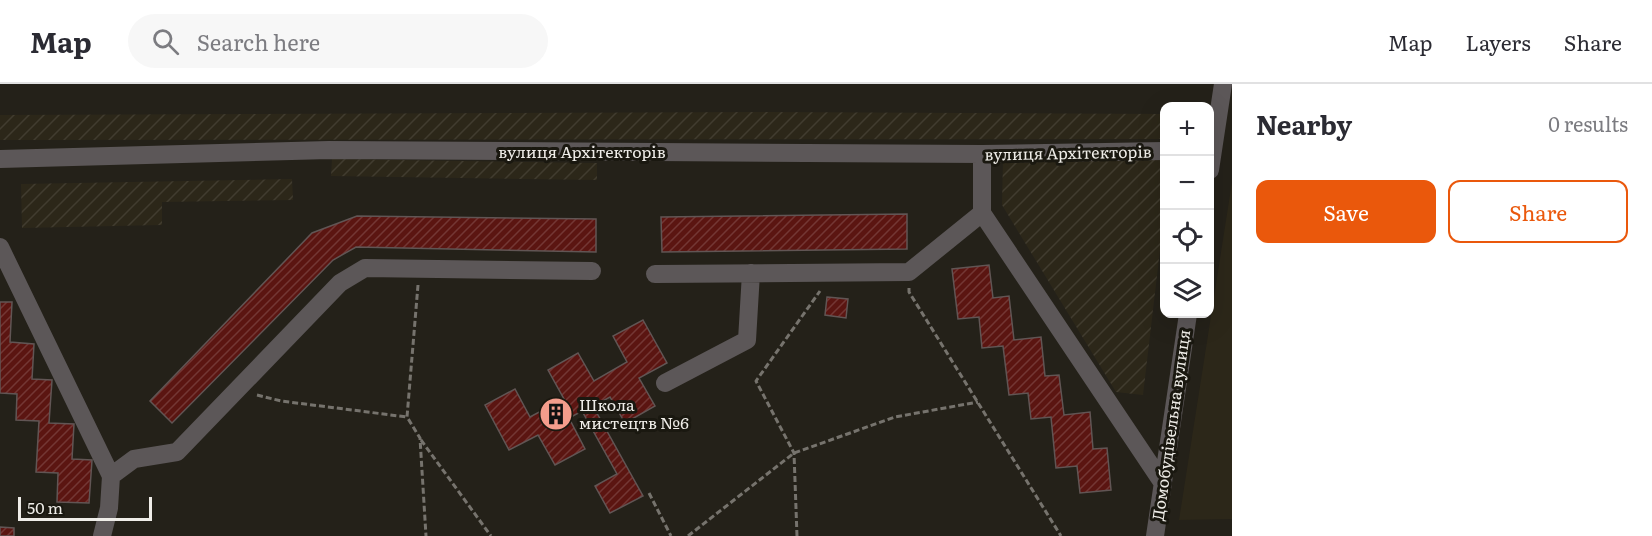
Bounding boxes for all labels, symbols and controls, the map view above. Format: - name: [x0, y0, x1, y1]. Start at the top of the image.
- search box: [128, 14, 548, 68]
- text: Map: [30, 20, 92, 62]
- icon: search: [149, 25, 182, 58]
- text: Search here: [197, 25, 320, 58]
- text: Map: [1388, 26, 1433, 57]
- text: Layers: [1466, 26, 1531, 57]
- text: Share: [1564, 26, 1622, 57]
- map controls: [1160, 102, 1214, 318]
- button: +: [1160, 102, 1214, 156]
- text: Nearby: [1256, 104, 1352, 143]
- text: 0 results: [1548, 108, 1628, 138]
- street label: вулиця Архітекторів: [498, 139, 666, 163]
- street label: вулиця Архітекторів: [984, 139, 1152, 165]
- button: −: [1160, 156, 1214, 210]
- button: Save: [1256, 180, 1436, 243]
- button: Share: [1448, 180, 1628, 243]
- button: locate: [1160, 210, 1214, 264]
- button: layers: [1160, 264, 1214, 318]
- street label: Домобудівельна вулиця: [1145, 328, 1195, 522]
- place label: Школа мистецтв №6: [579, 392, 689, 434]
- building icon: Школа мистецтв №6: [538, 396, 574, 432]
- scale bar: [18, 494, 152, 522]
- text: 50 m: [27, 495, 63, 519]

